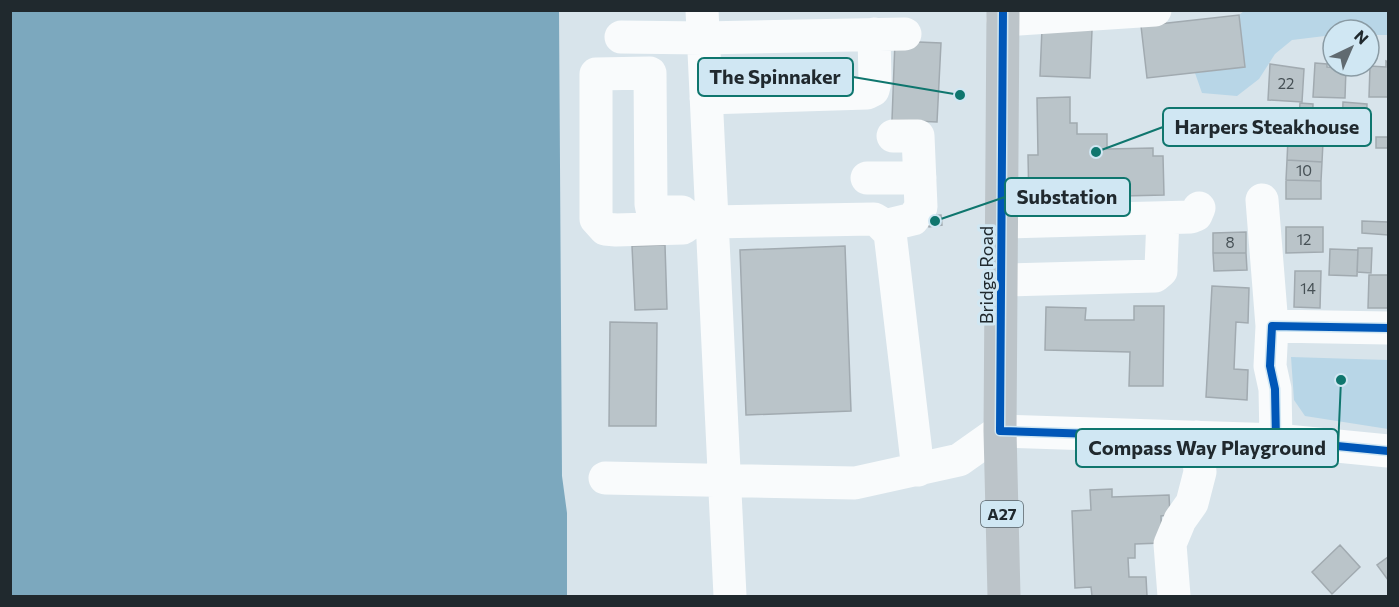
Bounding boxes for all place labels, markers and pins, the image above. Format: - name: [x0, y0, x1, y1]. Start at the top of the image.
- callout: The Spinnaker: [698, 58, 853, 96]
- callout: Harpers Steakhouse: [1163, 108, 1371, 146]
- callout: Substation: [1005, 178, 1130, 216]
- callout: Compass Way Playground: [1076, 429, 1338, 467]

